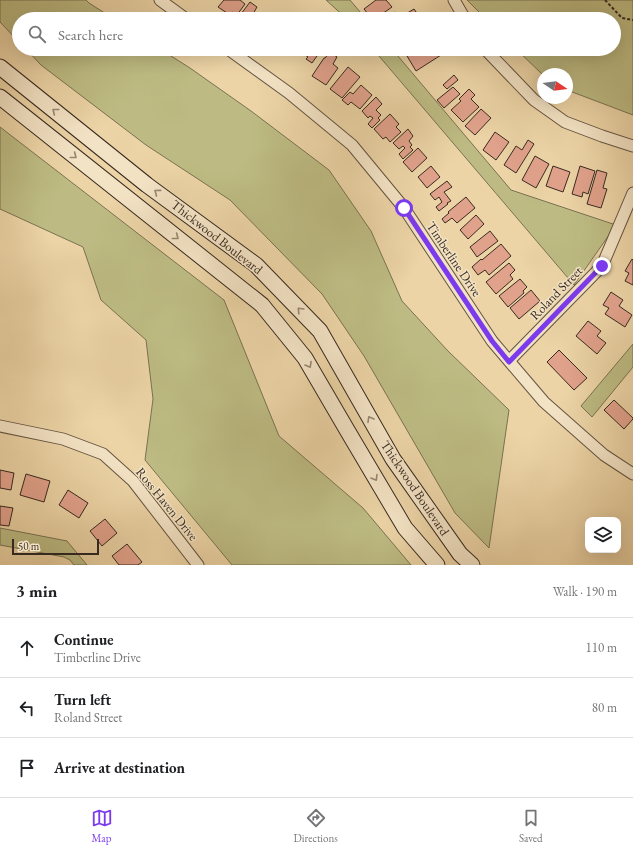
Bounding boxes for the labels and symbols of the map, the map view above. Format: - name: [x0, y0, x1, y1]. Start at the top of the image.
- north arrow: [537, 68, 573, 104]
- one-way arrow: [53, 109, 60, 116]
- one-way arrow: [70, 152, 77, 159]
- one-way arrow: [154, 189, 161, 197]
- street label: Thickwood Boulevard: [168, 196, 266, 278]
- route start: [395, 199, 413, 217]
- street label: Timberline Drive: [423, 218, 485, 300]
- one-way arrow: [172, 233, 179, 240]
- route end: [593, 257, 611, 275]
- street label: Roland Street: [526, 262, 586, 324]
- one-way arrow: [297, 307, 305, 315]
- one-way arrow: [305, 361, 312, 369]
- one-way arrow: [367, 416, 374, 423]
- street label: Thickwood Boulevard: [377, 437, 453, 539]
- street label: Ross Haven Drive: [132, 464, 202, 544]
- one-way arrow: [370, 474, 378, 481]
- scale bar: [12, 537, 99, 556]

